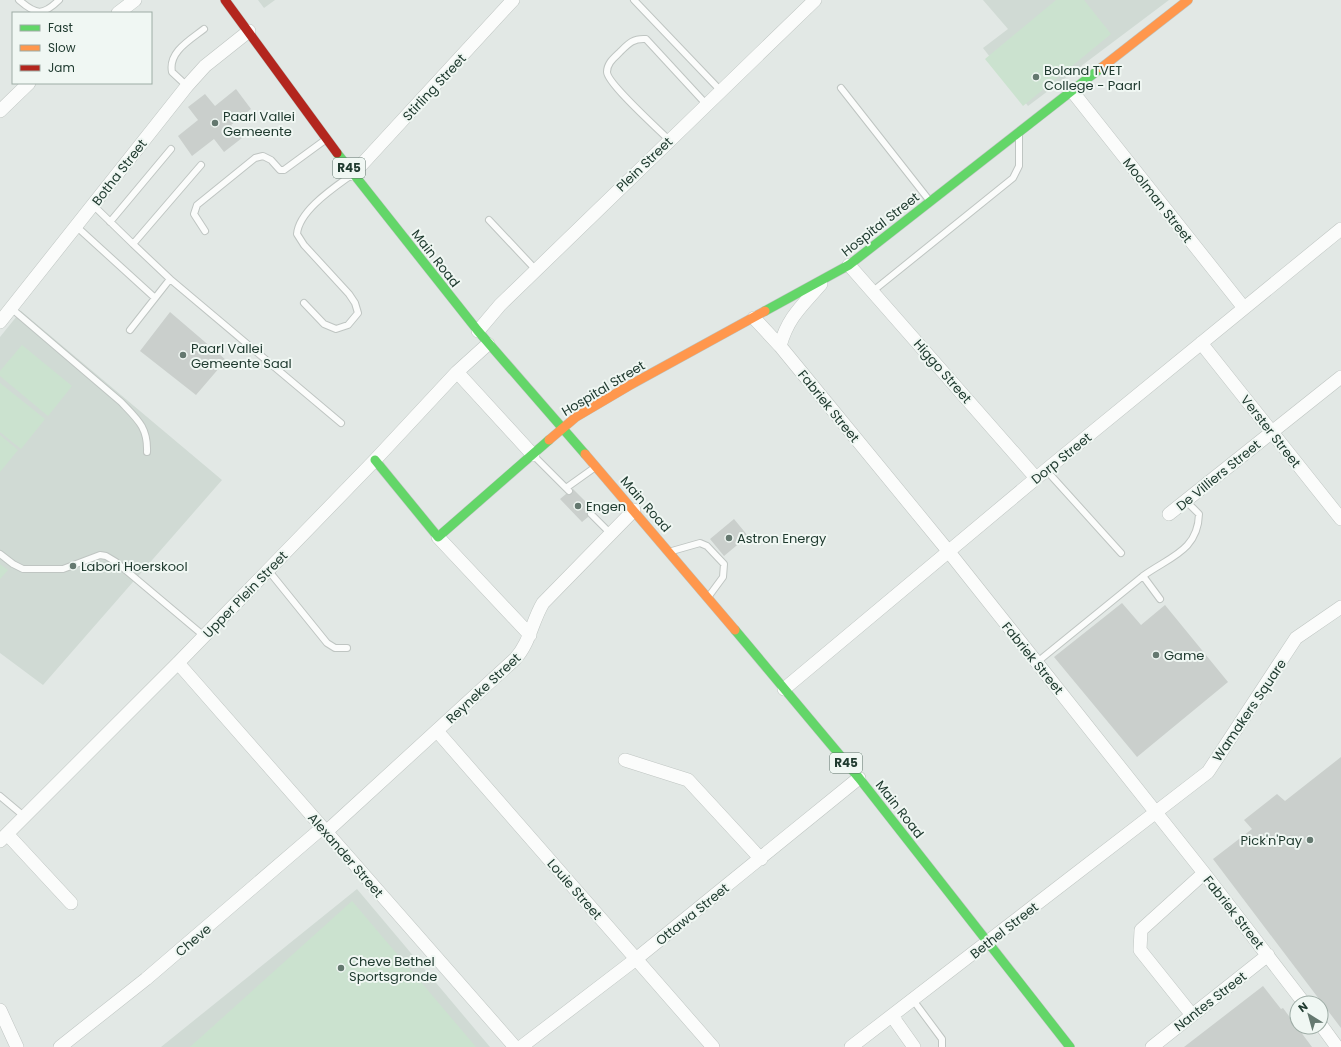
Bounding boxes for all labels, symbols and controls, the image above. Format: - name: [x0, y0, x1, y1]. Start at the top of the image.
- legend: [12, 12, 152, 84]
- text: Fast: [48, 19, 73, 36]
- text: Slow: [48, 39, 76, 56]
- street label: Stirling Street: [398, 49, 471, 125]
- text: Jam: [48, 59, 75, 76]
- place label: Boland TVET College - Paarl: [1044, 61, 1141, 95]
- marker: Boland TVET College - Paarl: [1031, 72, 1041, 82]
- place label: Paarl Vallei Gemeente: [223, 107, 295, 141]
- marker: Paarl Vallei Gemeente: [210, 118, 220, 128]
- street label: Plein Street: [612, 132, 677, 196]
- street label: Botha Street: [87, 135, 152, 210]
- street label: Moolman Street: [1118, 154, 1197, 247]
- road number: R45: [333, 158, 365, 178]
- street label: Hospital Street: [837, 188, 924, 261]
- street label: Main Road: [407, 225, 464, 291]
- street label: Higgo Street: [909, 335, 976, 408]
- place label: Paarl Vallei Gemeente Saal: [191, 339, 292, 373]
- marker: Paarl Vallei Gemeente Saal: [178, 350, 188, 360]
- street label: Hospital Street: [558, 356, 649, 421]
- street label: Fabriek Street: [793, 366, 864, 447]
- street label: Verster Street: [1236, 391, 1305, 472]
- street label: Dorp Street: [1027, 428, 1096, 489]
- street label: De Villiers Street: [1172, 435, 1265, 515]
- street label: Main Road: [616, 472, 675, 537]
- place label: Engen: [586, 497, 626, 516]
- marker: Engen: [573, 501, 583, 511]
- place label: Astron Energy: [737, 529, 827, 548]
- marker: Astron Energy: [724, 533, 734, 543]
- street label: Upper Plein Street: [199, 546, 292, 642]
- place label: Labori Hoerskool: [81, 557, 188, 576]
- marker: Labori Hoerskool: [68, 561, 78, 571]
- street label: Fabriek Street: [997, 618, 1068, 699]
- place label: Game: [1164, 646, 1204, 665]
- street label: Reyneke Street: [442, 649, 525, 728]
- marker: Game: [1151, 650, 1161, 660]
- street label: Wamakers Square: [1208, 655, 1291, 765]
- road number: R45: [830, 753, 862, 773]
- street label: Main Road: [871, 776, 928, 842]
- street label: Alexander Street: [303, 809, 388, 902]
- place label: Pick'n'Pay: [1241, 831, 1303, 850]
- marker: Pick'n'Pay: [1305, 835, 1315, 845]
- street label: Louie Street: [543, 855, 607, 924]
- street label: Fabriek Street: [1199, 872, 1268, 953]
- street label: Ottawa Street: [652, 879, 733, 950]
- street label: Bethel Street: [966, 898, 1043, 963]
- street label: Cheve: [171, 920, 215, 961]
- place label: Cheve Bethel Sportsgronde: [349, 952, 437, 986]
- marker: Cheve Bethel Sportsgronde: [336, 963, 346, 973]
- street label: Nantes Street: [1170, 967, 1251, 1036]
- north arrow: [1289, 995, 1329, 1035]
- text: N: [1295, 998, 1311, 1016]

